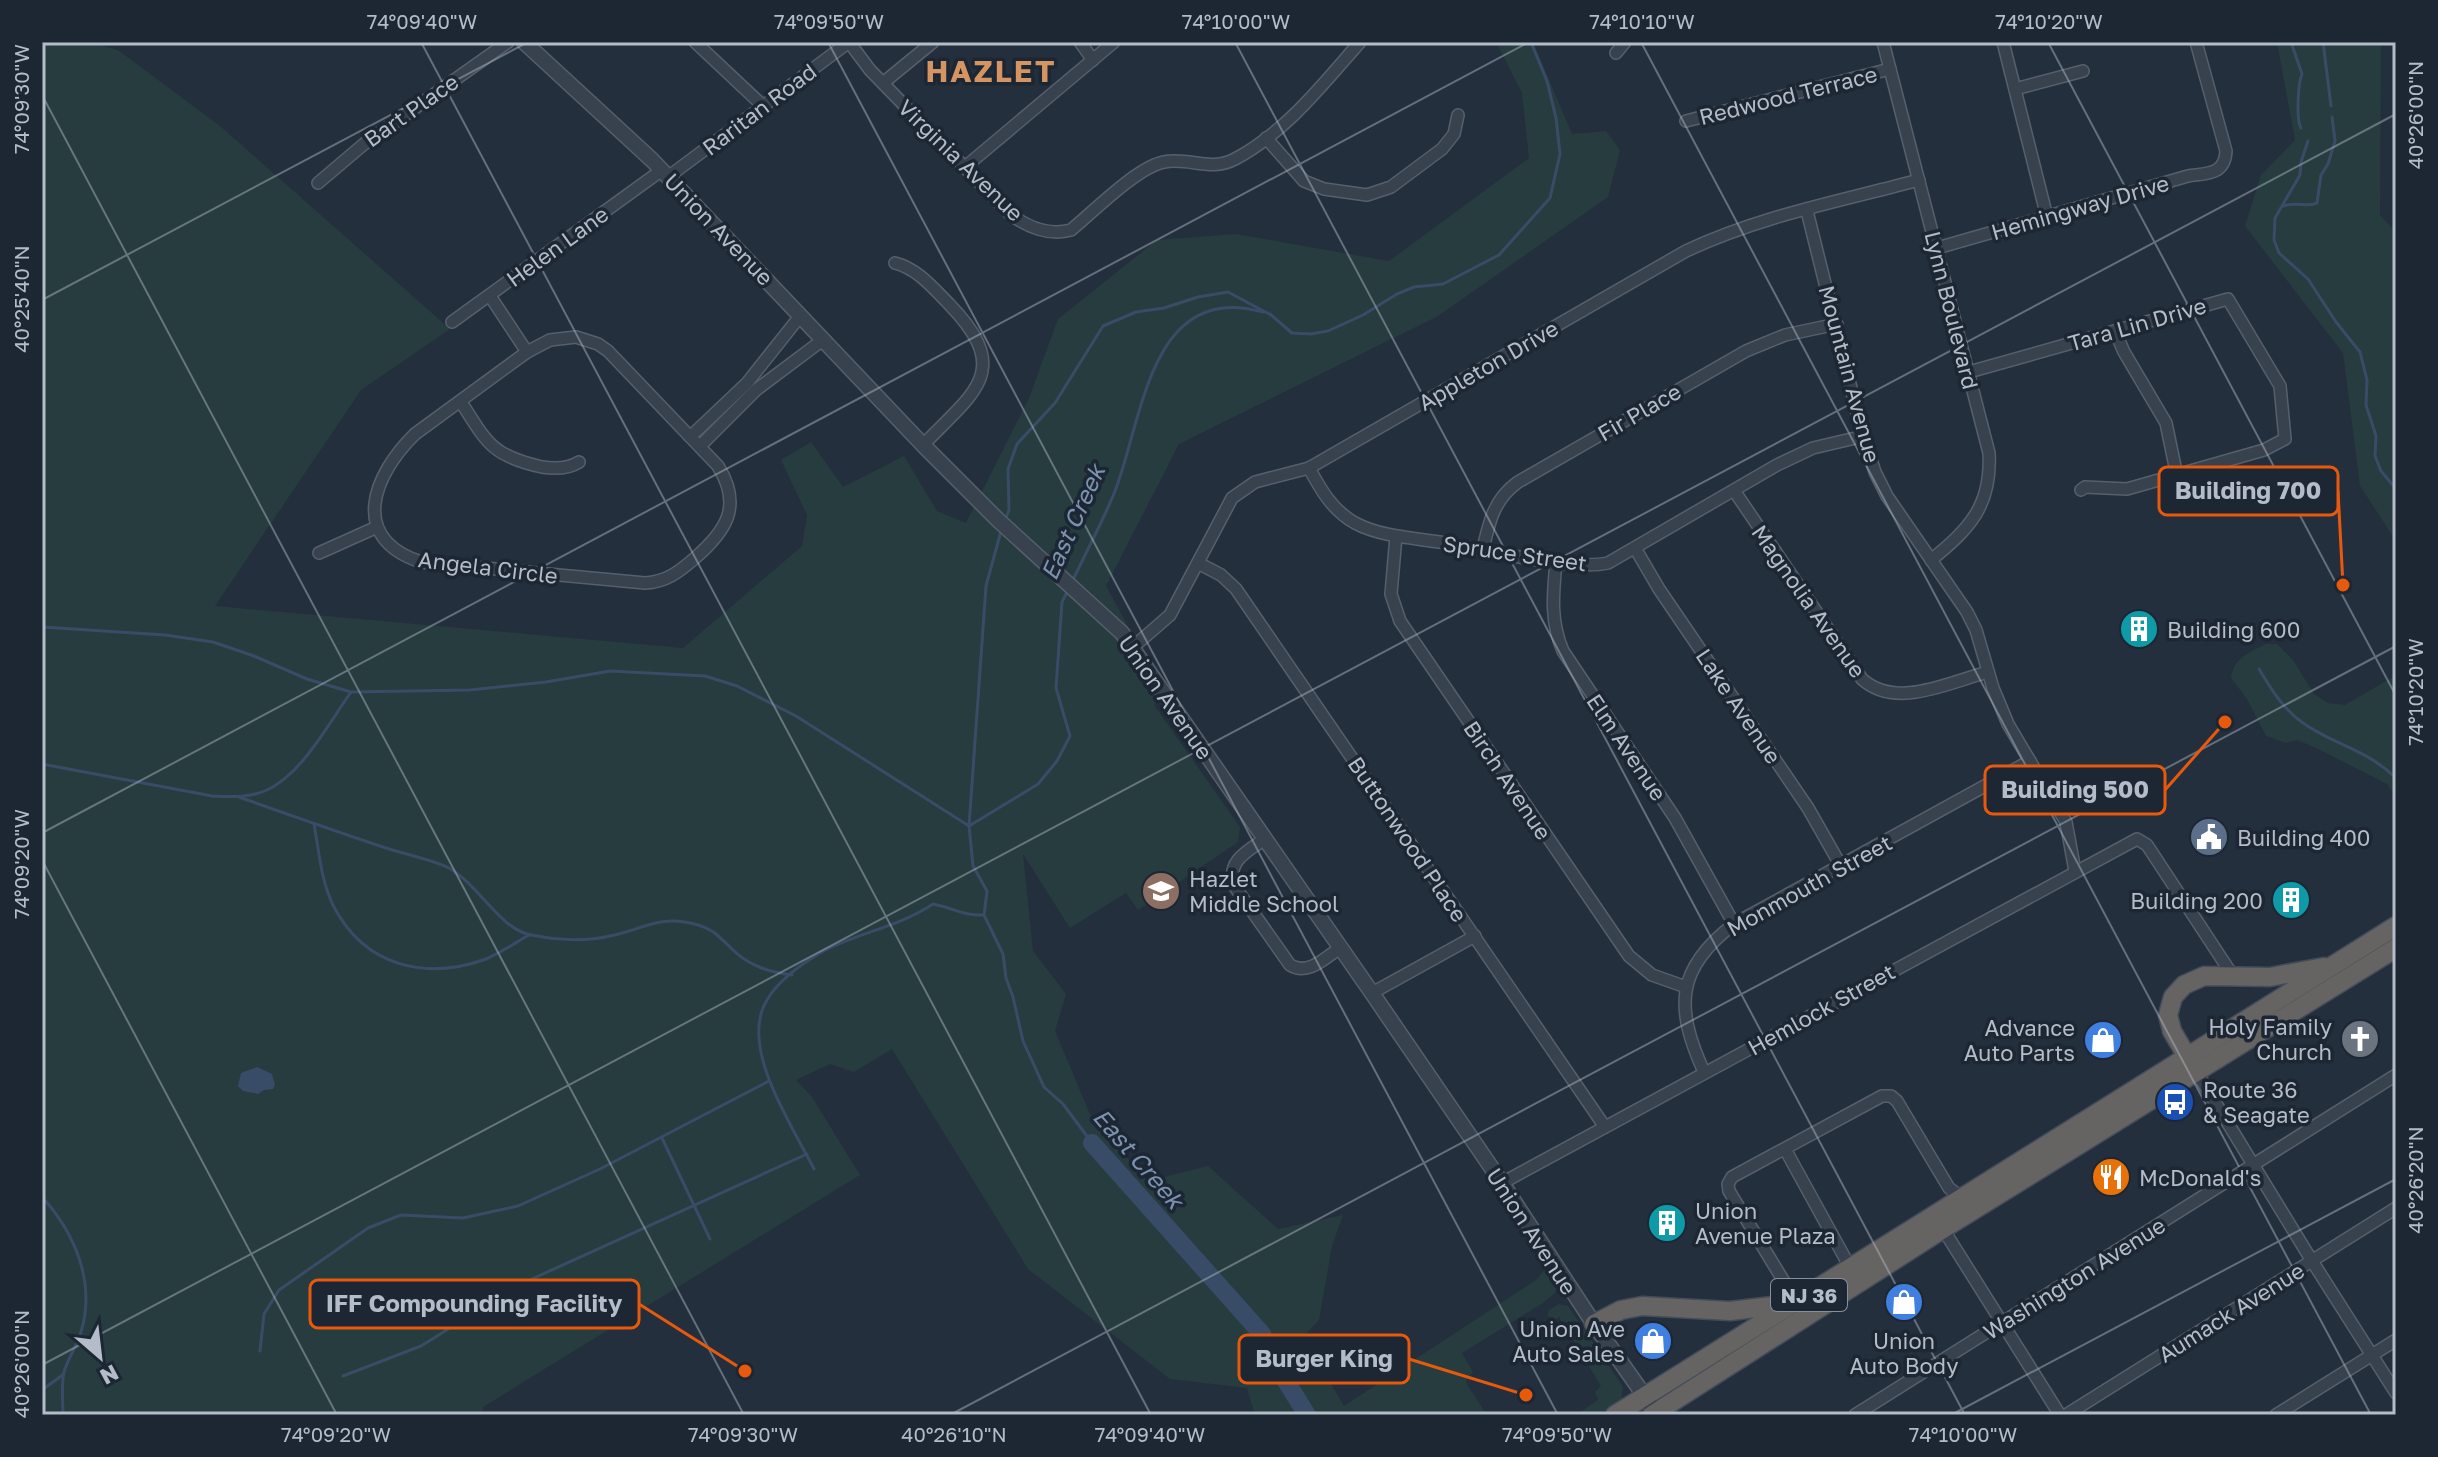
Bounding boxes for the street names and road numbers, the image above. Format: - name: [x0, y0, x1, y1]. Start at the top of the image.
- street label: Raritan Road: [697, 57, 821, 161]
- street label: Redwood Terrace: [1696, 60, 1880, 130]
- street label: Bart Place: [359, 68, 463, 152]
- street label: Virginia Avenue: [893, 94, 1029, 226]
- street label: Union Avenue: [659, 167, 779, 291]
- street label: Hemingway Drive: [1988, 169, 2172, 245]
- street label: Helen Lane: [501, 200, 613, 292]
- street label: Lynn Boulevard: [1919, 228, 1985, 392]
- street label: Mountain Avenue: [1813, 282, 1887, 466]
- street label: Tara Lin Drive: [2065, 291, 2209, 357]
- street label: Appleton Drive: [1413, 314, 1563, 416]
- street label: Fir Place: [1593, 377, 1685, 447]
- street label: Magnolia Avenue: [1746, 519, 1872, 683]
- street label: Spruce Street: [1441, 530, 1589, 576]
- street label: Angela Circle: [417, 545, 559, 589]
- street label: Union Avenue: [1113, 630, 1219, 764]
- street label: Lake Avenue: [1691, 643, 1787, 769]
- street label: Elm Avenue: [1581, 688, 1673, 806]
- street label: Birch Avenue: [1458, 715, 1558, 845]
- street label: Buttonwood Place: [1343, 751, 1473, 927]
- street label: Monmouth Street: [1722, 828, 1896, 942]
- street label: Hemlock Street: [1743, 957, 1899, 1061]
- street label: Union Avenue: [1481, 1163, 1583, 1299]
- street label: Washington Avenue: [1978, 1211, 2170, 1345]
- street label: Aumack Avenue: [2153, 1256, 2309, 1368]
- road number: NJ 36: [1771, 1279, 1847, 1311]

